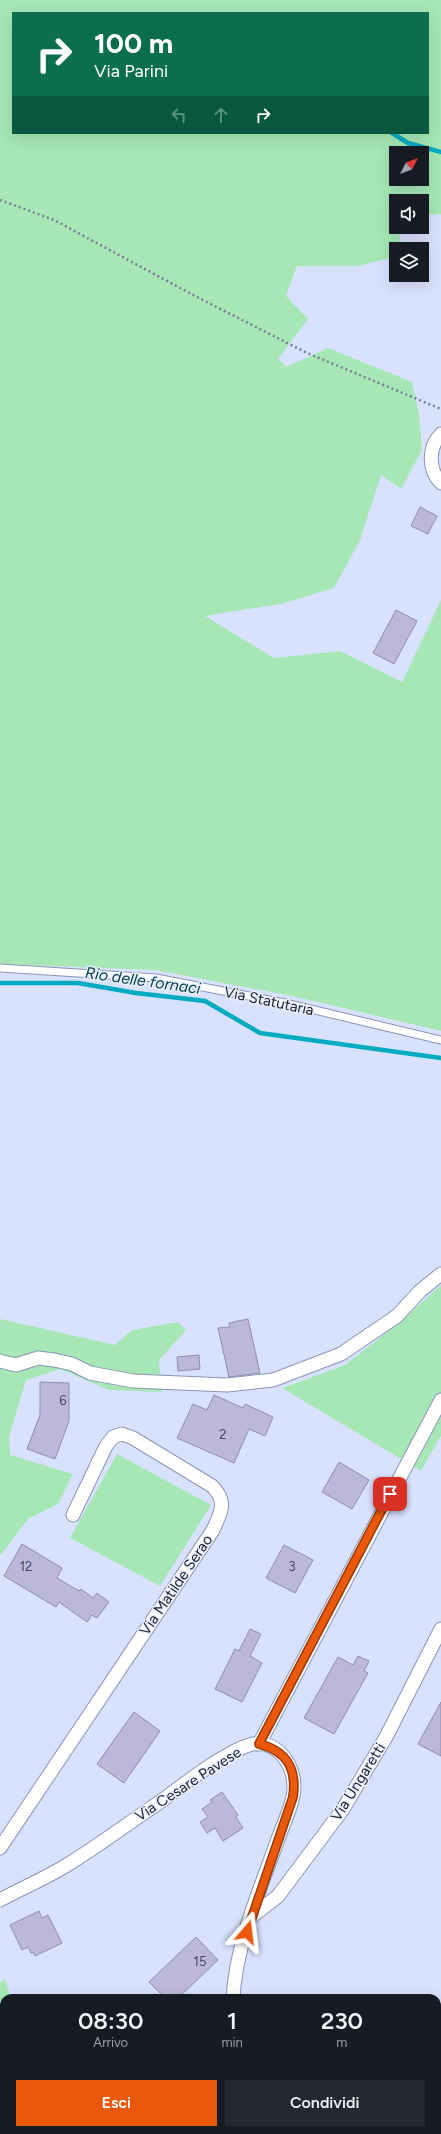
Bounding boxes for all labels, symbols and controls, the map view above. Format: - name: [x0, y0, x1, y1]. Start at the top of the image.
- text: 100 m: [94, 26, 173, 60]
- icon: right: [28, 28, 80, 80]
- text: Via Parini: [94, 60, 168, 82]
- icon: left: [168, 104, 190, 126]
- icon: ahead: [210, 104, 232, 126]
- icon: right: [252, 104, 274, 126]
- north arrow: [389, 146, 429, 186]
- map controls: [389, 146, 429, 282]
- button: sound: [389, 194, 429, 234]
- button: layers: [389, 242, 429, 282]
- water label: Rio delle fornaci: [84, 963, 202, 998]
- street label: Via Statutaria: [223, 983, 315, 1019]
- house number: 6: [59, 1393, 67, 1408]
- house number: 2: [219, 1427, 227, 1442]
- pin: [373, 1477, 407, 1511]
- icon: arrive: [379, 1483, 401, 1505]
- street label: Via Matilde Serao: [136, 1531, 216, 1639]
- house number: 12: [20, 1559, 32, 1574]
- house number: 3: [288, 1559, 296, 1574]
- street label: Via Ungaretti: [327, 1740, 389, 1824]
- street label: Via Cesare Pavese: [132, 1743, 244, 1825]
- position arrow: [226, 1911, 268, 1953]
- house number: 15: [194, 1954, 206, 1969]
- text: 08:30: [78, 2006, 144, 2035]
- text: 1: [227, 2006, 237, 2035]
- text: 230: [321, 2006, 363, 2035]
- text: Arrivo: [93, 2035, 128, 2050]
- text: min: [221, 2035, 243, 2050]
- text: m: [336, 2035, 347, 2050]
- button: Esci: [16, 2080, 217, 2126]
- button: Condividi: [225, 2080, 425, 2126]

